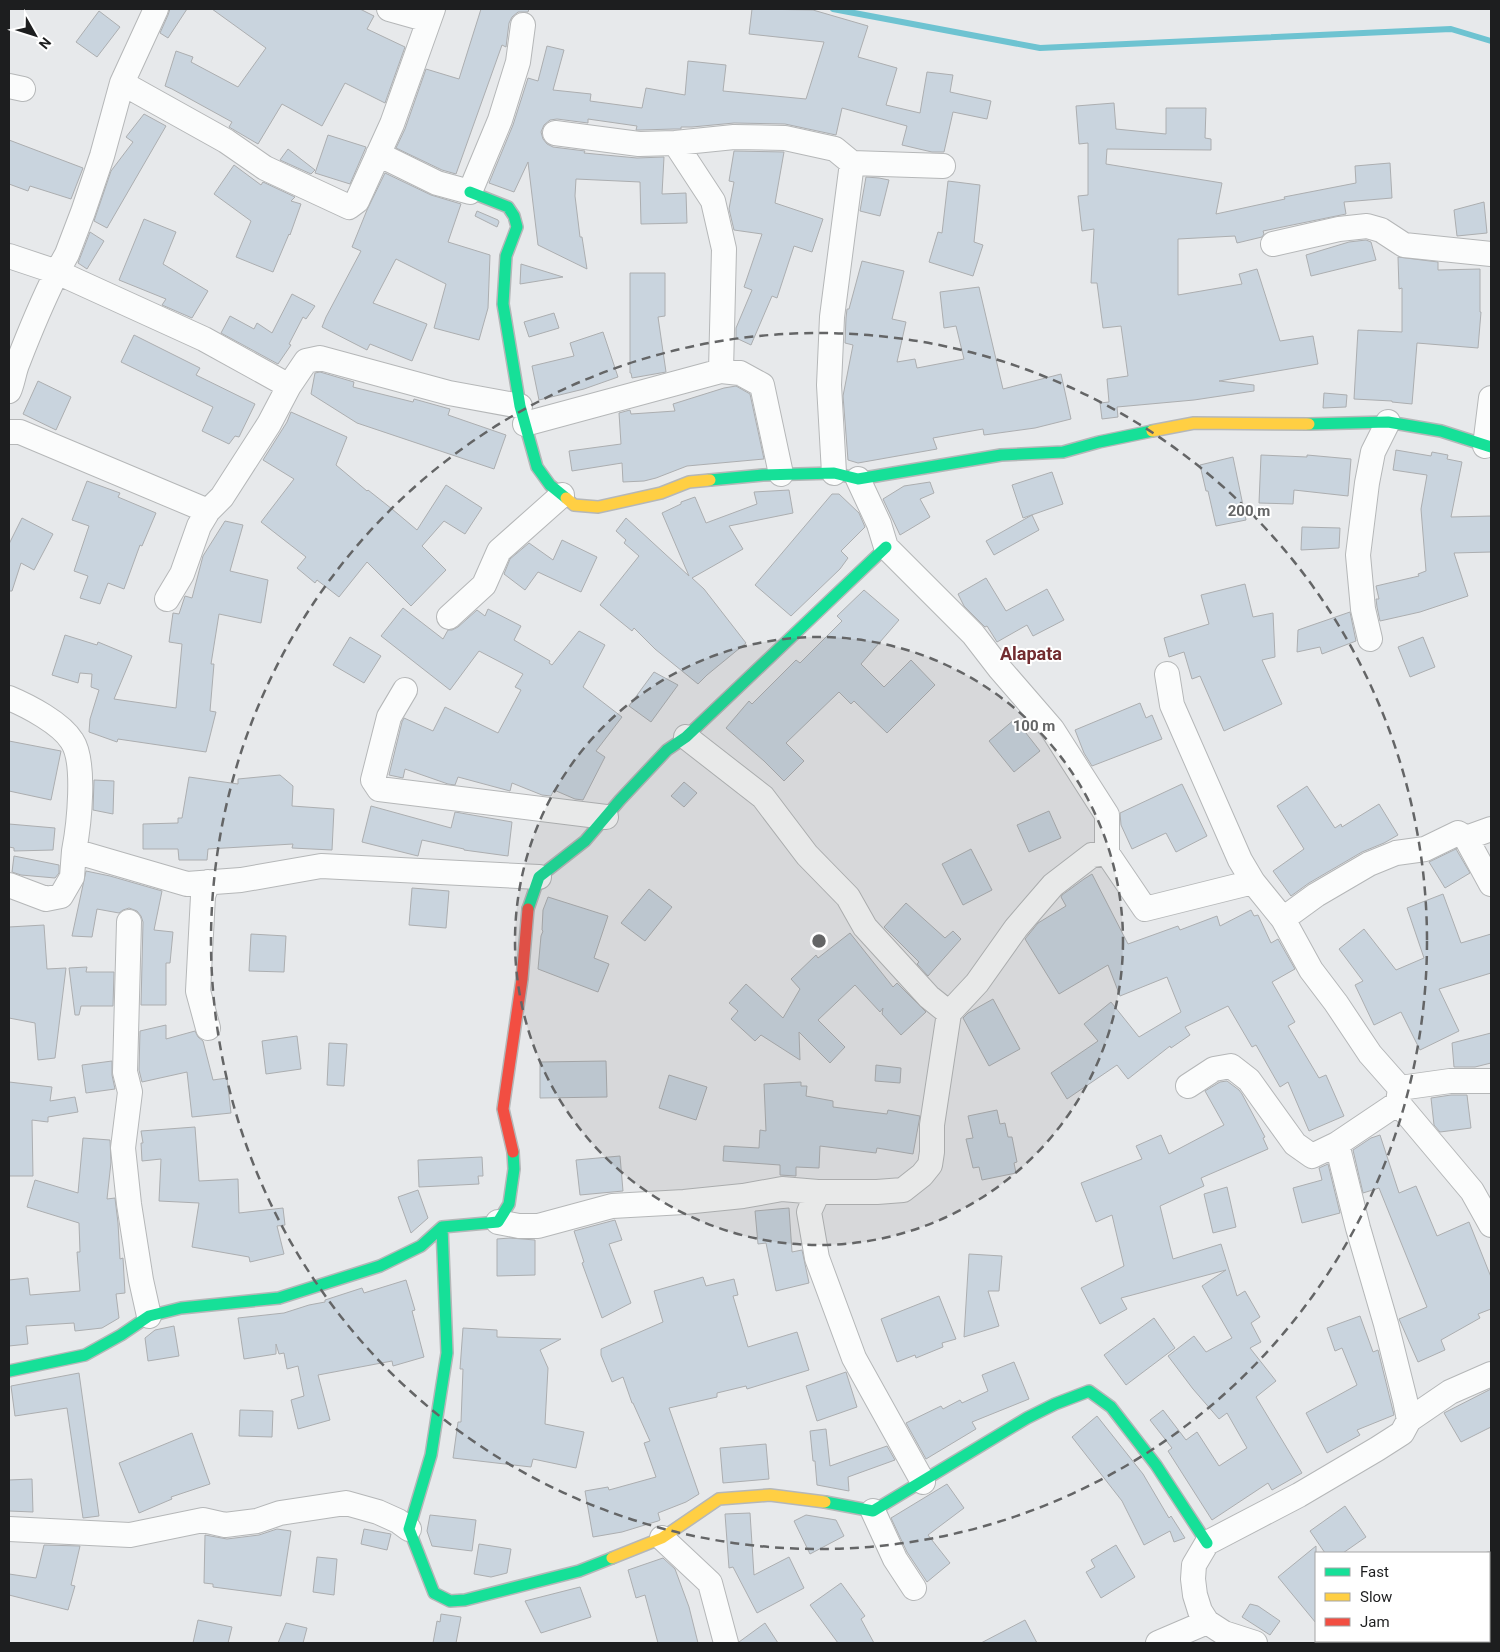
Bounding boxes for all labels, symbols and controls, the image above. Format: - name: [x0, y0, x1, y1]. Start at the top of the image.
- north arrow: [10, 10, 60, 60]
- text: N: [36, 34, 54, 52]
- text: 200 m: [1228, 502, 1270, 520]
- district label: Alapata: [1000, 643, 1062, 664]
- text: 100 m: [1013, 717, 1055, 735]
- centre of rings: [810, 932, 828, 950]
- legend: [1315, 1552, 1490, 1642]
- text: Fast: [1360, 1563, 1389, 1581]
- text: Slow: [1360, 1588, 1392, 1606]
- text: Jam: [1360, 1613, 1390, 1631]

